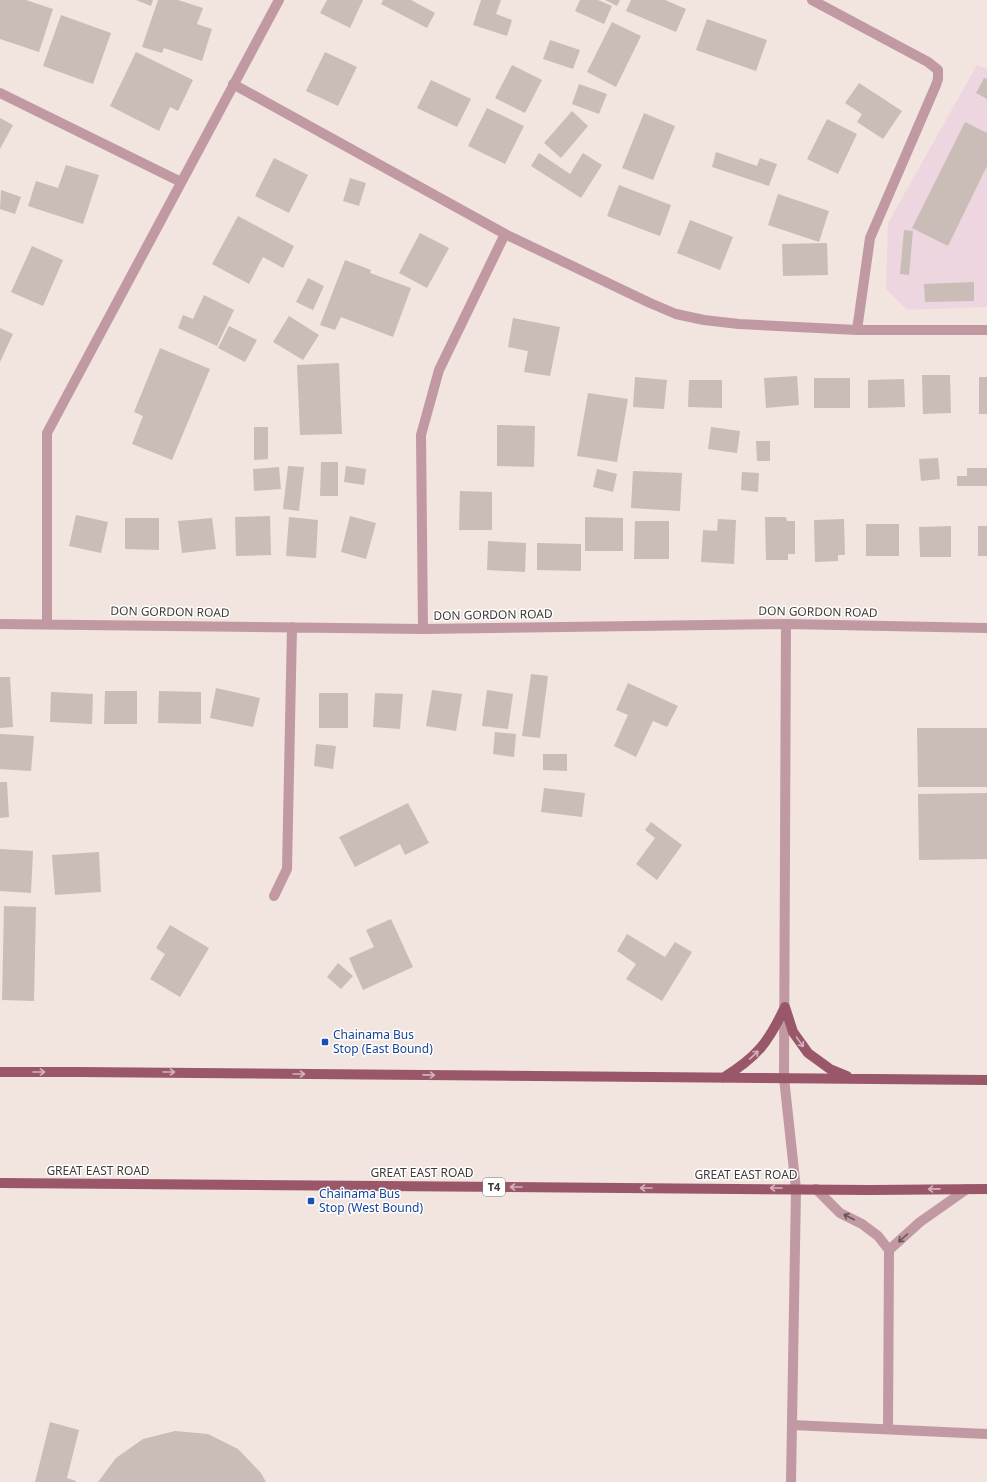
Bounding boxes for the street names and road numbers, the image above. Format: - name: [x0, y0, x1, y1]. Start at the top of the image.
- street label: DON GORDON ROAD: [110, 602, 230, 621]
- street label: DON GORDON ROAD: [758, 602, 878, 621]
- street label: DON GORDON ROAD: [433, 605, 553, 624]
- street label: GREAT EAST ROAD: [46, 1162, 150, 1179]
- street label: GREAT EAST ROAD: [370, 1164, 474, 1181]
- street label: GREAT EAST ROAD: [694, 1166, 798, 1183]
- road number: T4: [483, 1178, 505, 1196]

